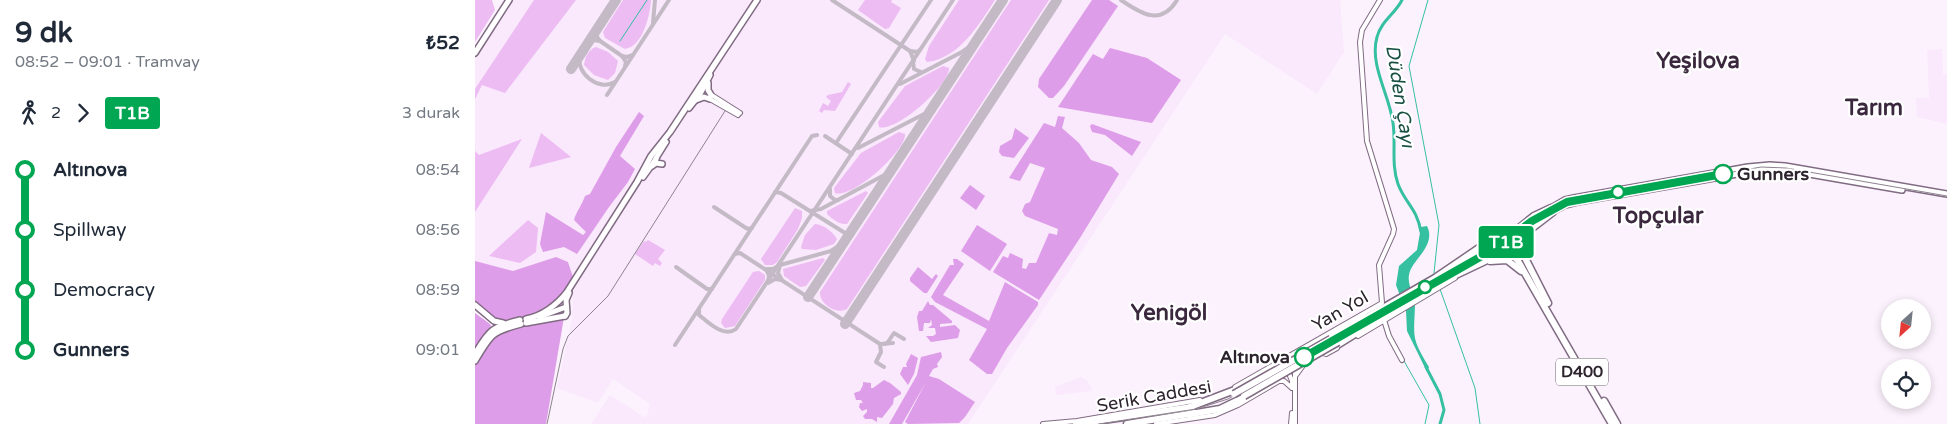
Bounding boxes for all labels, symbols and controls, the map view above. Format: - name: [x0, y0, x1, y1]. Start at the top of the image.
- text: 9 dk: [15, 16, 73, 50]
- text: ₺52: [426, 32, 460, 54]
- water label: Düden Çayı: [1381, 43, 1419, 150]
- district label: Yeşilova: [1656, 48, 1740, 74]
- text: 08:52 – 09:01 · Tramvay: [15, 52, 200, 72]
- district label: Tarım: [1844, 95, 1903, 121]
- icon: walk: [15, 99, 43, 127]
- icon: forward: [69, 99, 97, 127]
- text: T1B: [115, 102, 150, 124]
- text: 2: [51, 103, 61, 123]
- text: 3 durak: [402, 103, 460, 123]
- text: Altınova: [53, 159, 127, 181]
- text: 08:54: [416, 160, 460, 180]
- place label: Gunners: [1737, 163, 1810, 185]
- marker: Gunners: [1713, 164, 1733, 184]
- unlabelled marker: [1611, 185, 1625, 199]
- district label: Topçular: [1612, 203, 1704, 229]
- text: Spillway: [53, 219, 126, 241]
- text: 08:56: [416, 220, 460, 240]
- line badge: T1B: [1477, 226, 1535, 258]
- text: T1B: [1489, 231, 1523, 253]
- text: Democracy: [53, 279, 155, 301]
- text: 08:59: [416, 280, 460, 300]
- unlabelled marker: [1418, 280, 1432, 294]
- street label: Yan Yol: [1308, 286, 1372, 336]
- north arrow: [1881, 299, 1931, 349]
- map controls: [1881, 299, 1931, 409]
- district label: Yenigöl: [1131, 300, 1207, 326]
- text: Gunners: [53, 339, 129, 361]
- text: 09:01: [416, 340, 460, 360]
- place label: Altınova: [1220, 346, 1290, 368]
- marker: Altınova: [1294, 347, 1314, 367]
- road number: D400: [1556, 358, 1608, 386]
- button: locate: [1881, 359, 1931, 409]
- street label: Serik Caddesi: [1095, 375, 1213, 417]

